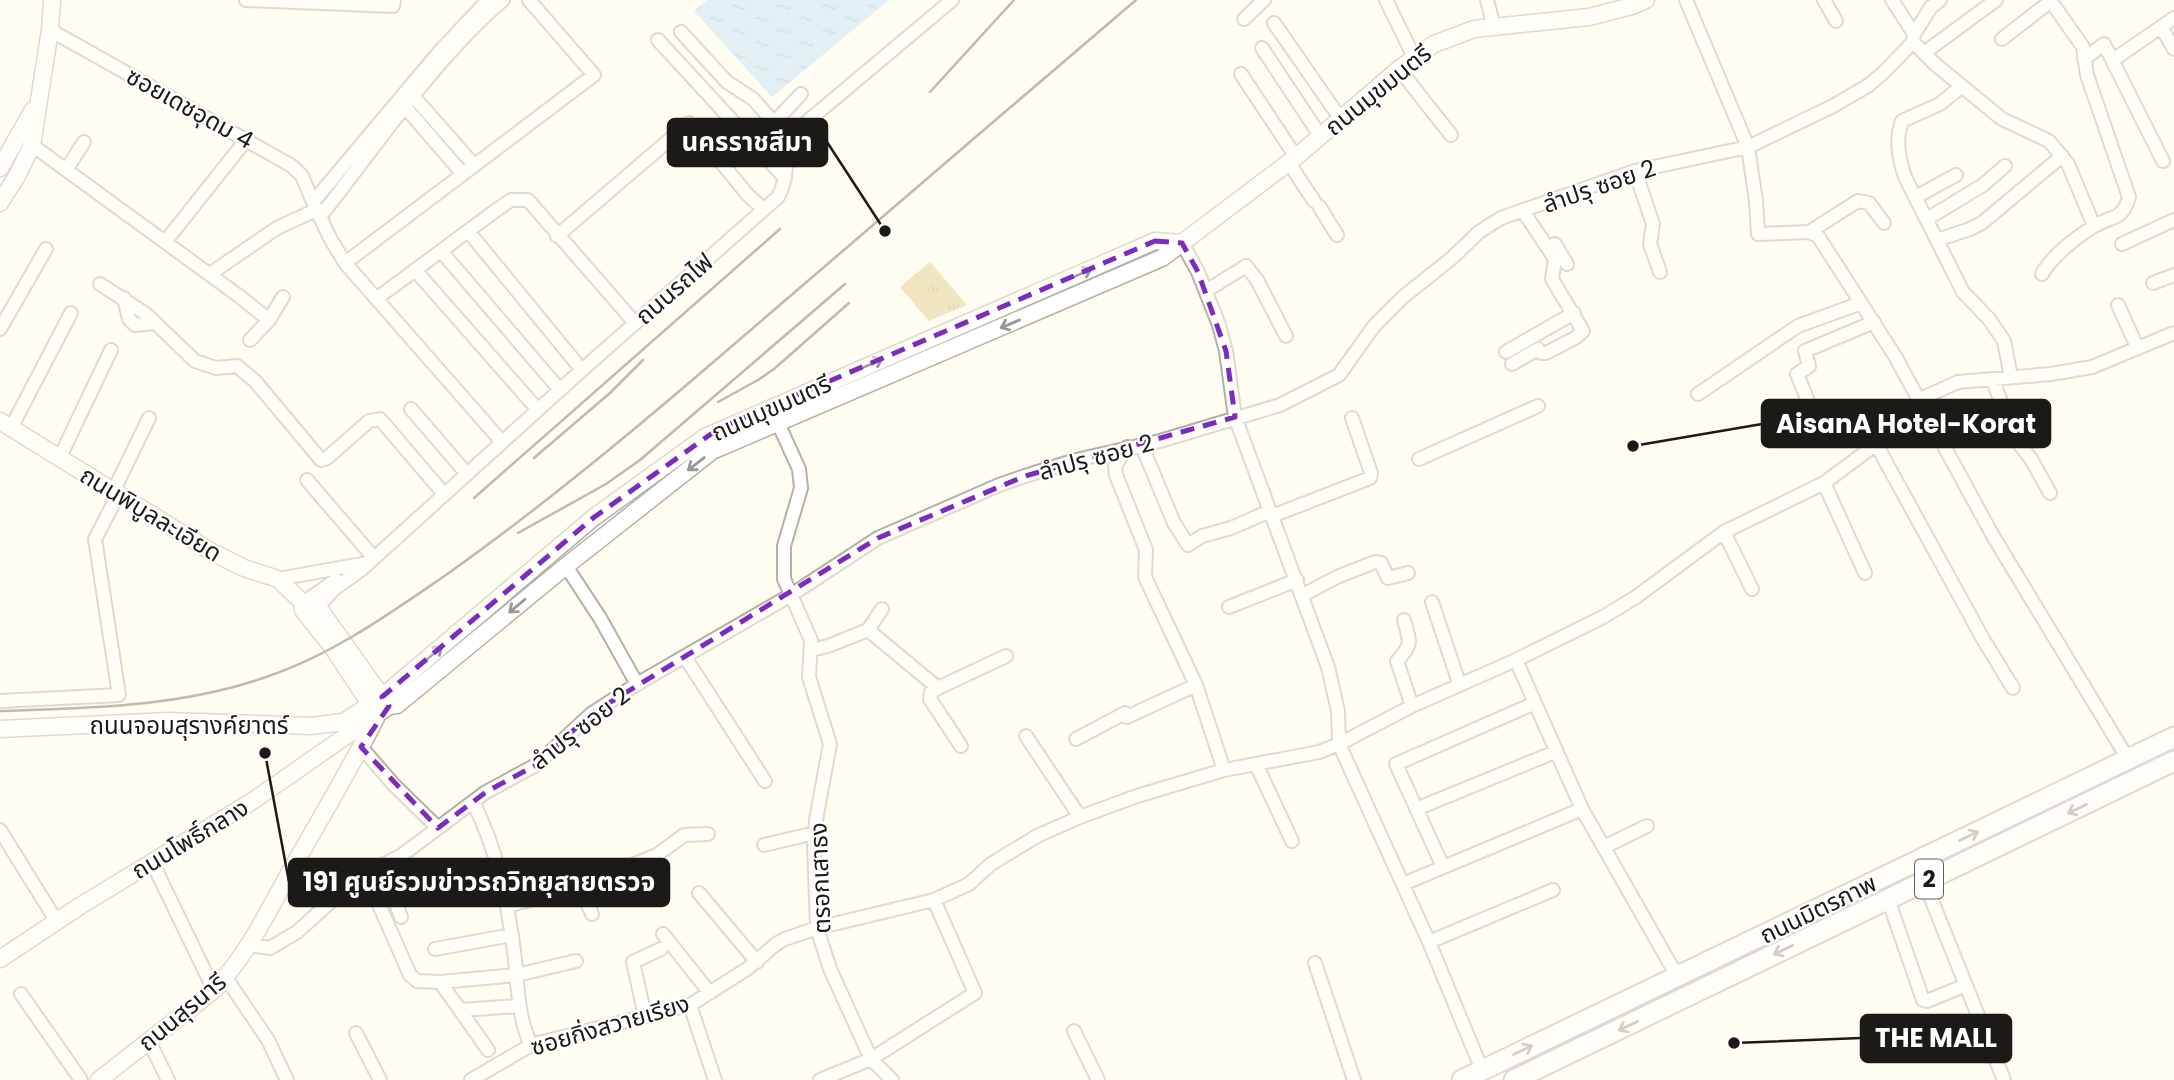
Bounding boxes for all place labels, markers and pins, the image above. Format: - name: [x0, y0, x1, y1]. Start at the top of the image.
- callout: นครราชสีมา: [668, 119, 827, 166]
- callout: AisanA Hotel-Korat: [1762, 400, 2050, 447]
- callout: 191 ศูนย์รวมข่าวรถวิทยุสายตรวจ: [289, 859, 669, 906]
- callout: THE MALL: [1861, 1015, 2011, 1062]

